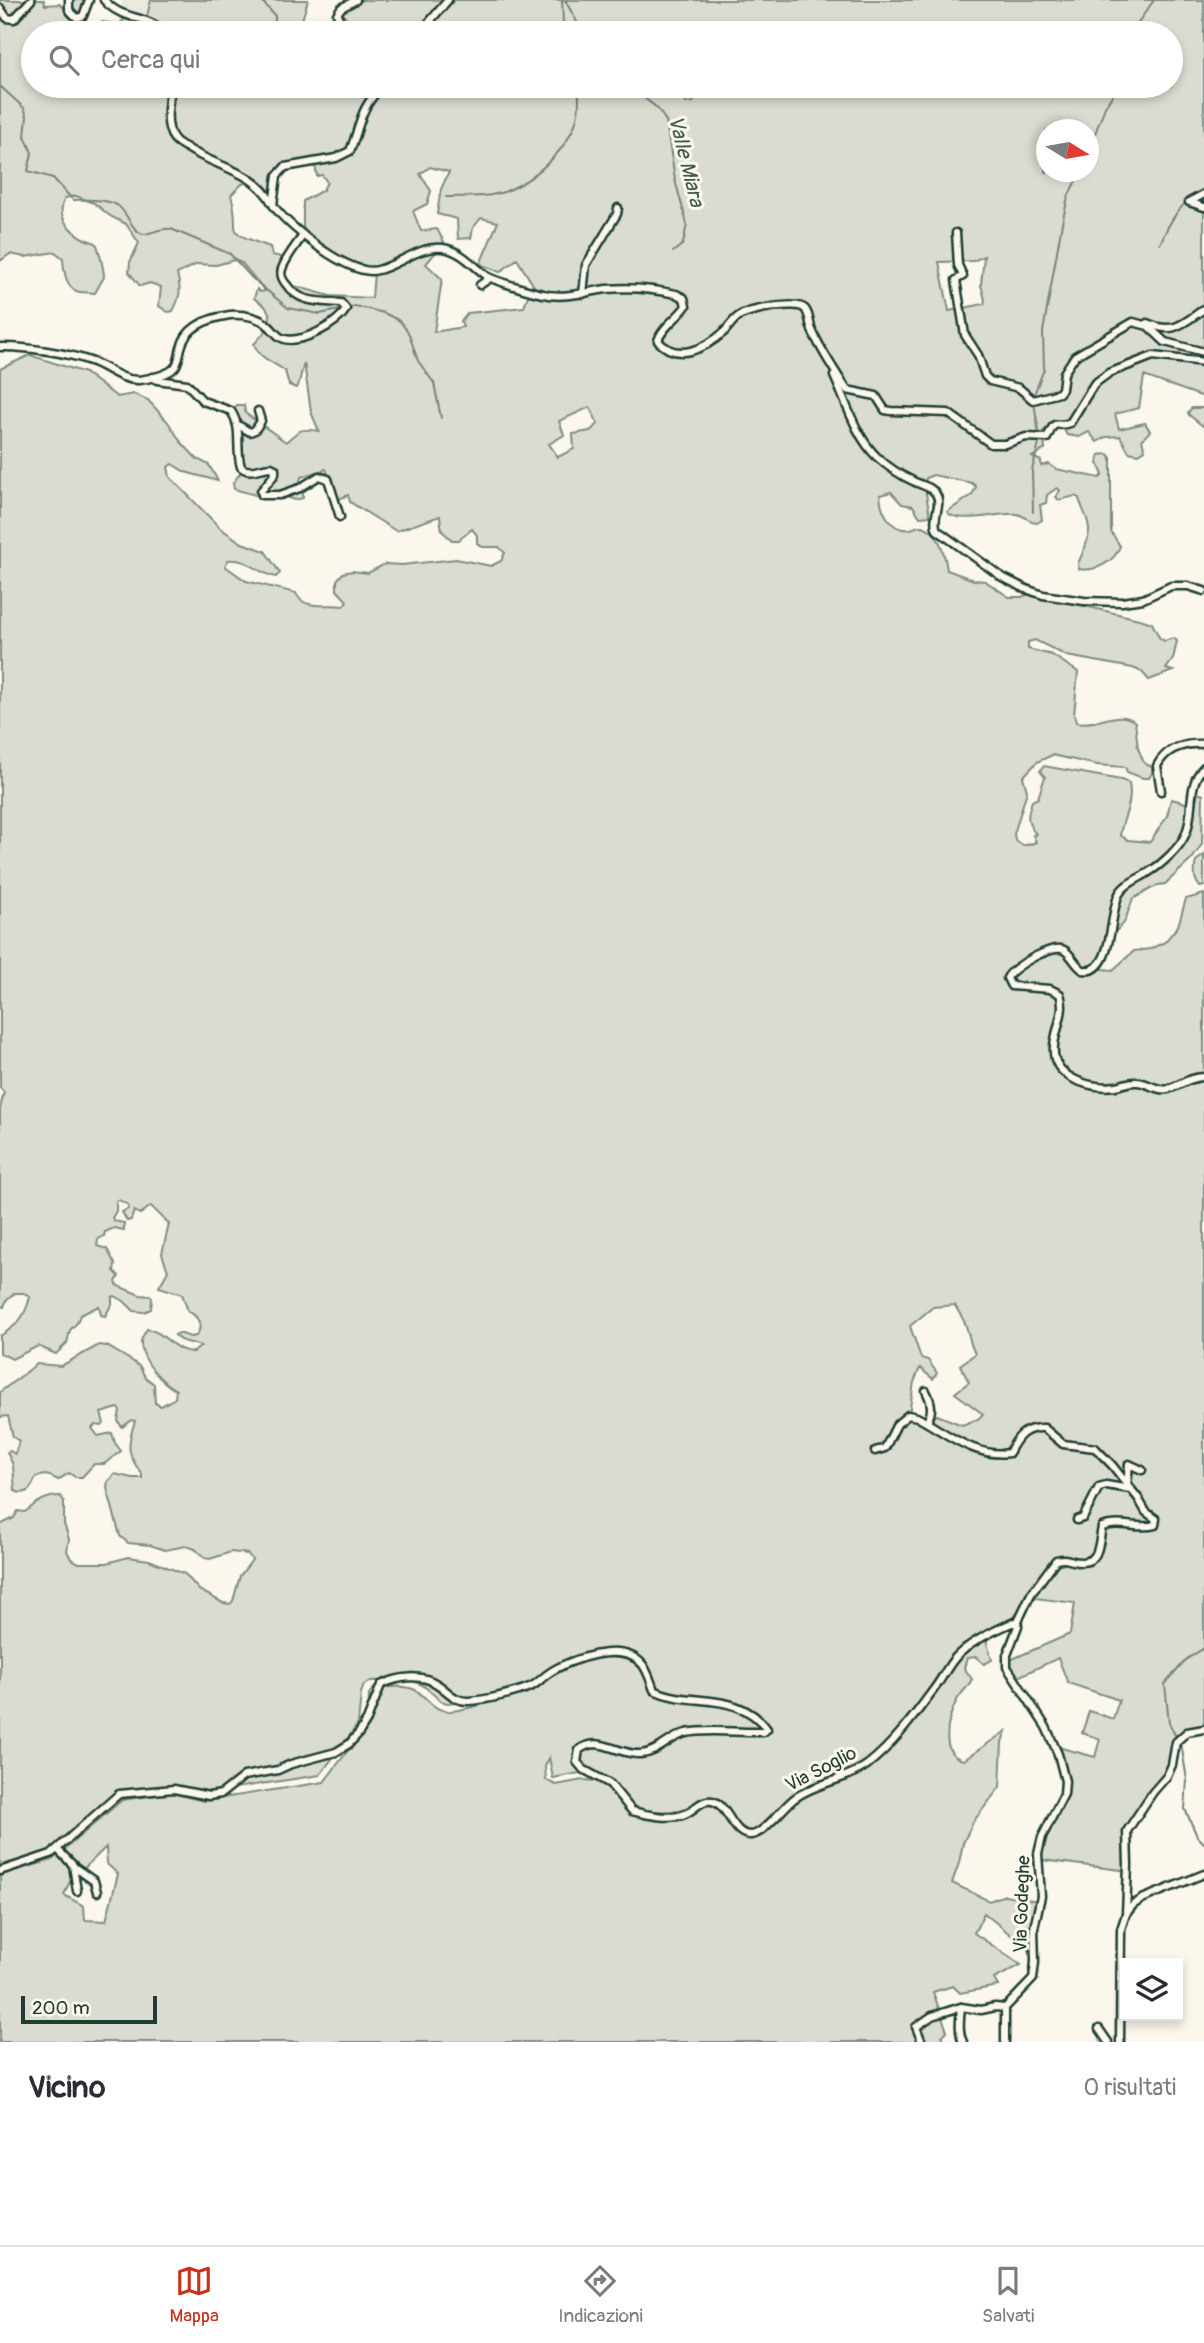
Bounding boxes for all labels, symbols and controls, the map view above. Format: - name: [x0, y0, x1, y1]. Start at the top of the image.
- search box: [21, 21, 1183, 98]
- icon: search: [45, 41, 83, 79]
- text: Cerca qui: [101, 44, 200, 76]
- water label: Valle Miara: [662, 113, 711, 211]
- north arrow: [1036, 119, 1099, 182]
- street label: Via Soglio: [781, 1741, 861, 1797]
- street label: Via Godeghe: [1008, 1854, 1036, 1953]
- map controls: [1120, 1958, 1183, 2021]
- button: layers: [1120, 1958, 1183, 2021]
- scale bar: [21, 1993, 158, 2025]
- text: 200 m: [32, 1996, 90, 2020]
- text: Vicino: [28, 2069, 105, 2106]
- text: 0 risultati: [1083, 2073, 1176, 2102]
- tab: Mappa: [170, 2262, 219, 2328]
- tab: Indicazioni: [558, 2262, 643, 2328]
- tab: Salvati: [982, 2262, 1034, 2328]

